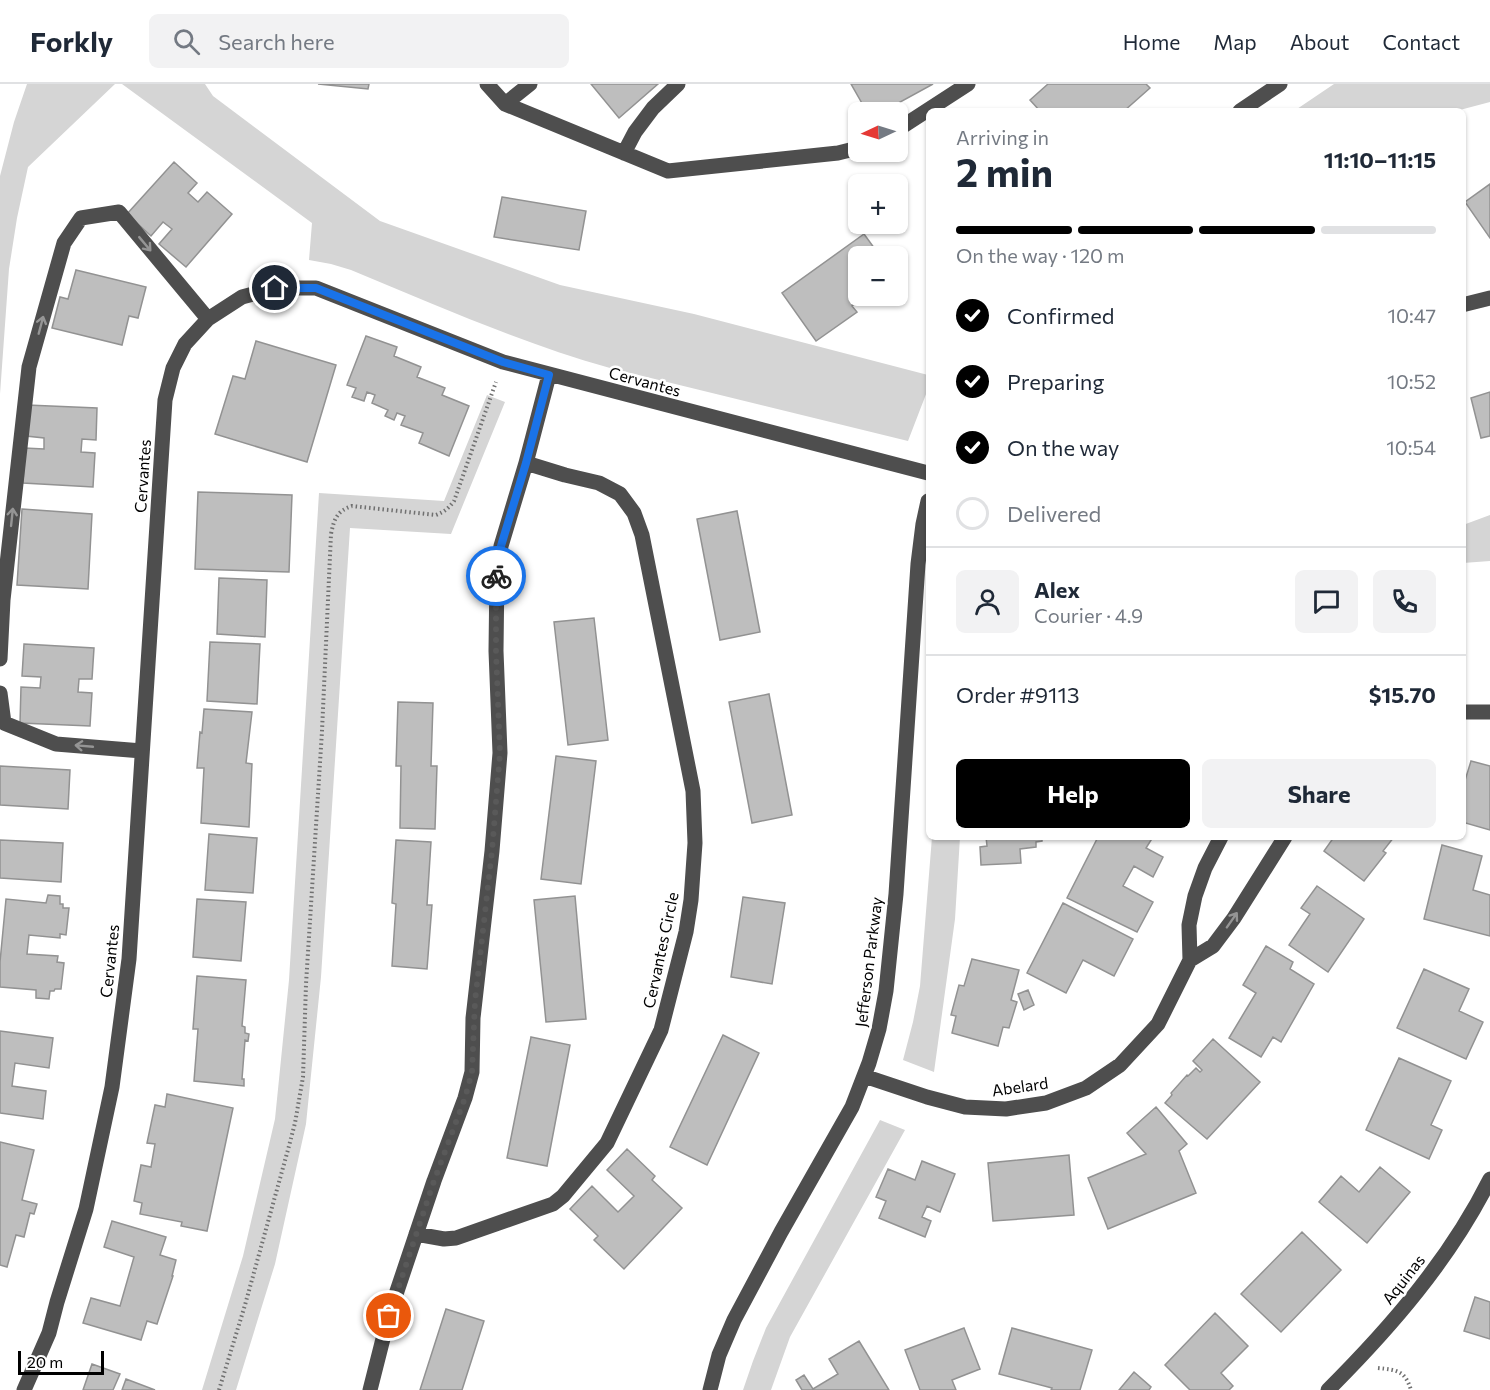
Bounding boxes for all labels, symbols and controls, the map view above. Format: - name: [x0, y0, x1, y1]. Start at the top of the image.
- search box: [149, 14, 569, 68]
- text: Forkly: [30, 24, 113, 58]
- icon: search: [170, 25, 203, 58]
- text: Search here: [218, 28, 335, 55]
- text: Home: [1123, 29, 1180, 54]
- text: Map: [1213, 29, 1257, 54]
- text: About: [1290, 29, 1349, 54]
- text: Contact: [1382, 29, 1460, 54]
- north arrow: [848, 102, 908, 162]
- map controls: [848, 102, 908, 306]
- text: Arriving in: [956, 125, 1049, 149]
- text: 11:10–11:15: [1324, 146, 1436, 173]
- text: 2 min: [956, 147, 1053, 195]
- button: +: [848, 174, 908, 234]
- one-way arrow: [139, 236, 152, 252]
- text: On the way · 120 m: [956, 243, 1124, 267]
- button: −: [848, 246, 908, 306]
- pin: [249, 262, 300, 313]
- icon: home: [258, 271, 291, 304]
- icon: check: [956, 299, 989, 332]
- text: Confirmed: [1007, 302, 1114, 329]
- text: 10:47: [1388, 303, 1436, 327]
- one-way arrow: [36, 315, 47, 334]
- street label: Cervantes: [607, 362, 683, 400]
- icon: check: [956, 365, 989, 398]
- text: Preparing: [1007, 368, 1104, 395]
- text: 10:52: [1387, 369, 1436, 393]
- icon: check: [956, 431, 989, 464]
- text: On the way: [1007, 434, 1119, 461]
- text: 10:54: [1386, 435, 1436, 459]
- street label: Cervantes: [130, 439, 154, 513]
- text: Delivered: [1007, 500, 1101, 527]
- one-way arrow: [7, 508, 18, 527]
- courier: [466, 546, 526, 606]
- icon: bike: [480, 560, 513, 593]
- button: person: [956, 570, 1019, 633]
- button: chat: [1295, 570, 1358, 633]
- button: phone: [1373, 570, 1436, 633]
- text: Alex: [1034, 576, 1080, 603]
- text: Courier · 4.9: [1034, 603, 1143, 627]
- text: Order #9113: [956, 681, 1079, 708]
- text: $15.70: [1369, 681, 1436, 708]
- one-way arrow: [74, 740, 94, 751]
- button: Help: [956, 759, 1190, 828]
- button: Share: [1202, 759, 1436, 828]
- street label: Cervantes Circle: [638, 890, 682, 1010]
- street label: Jefferson Parkway: [851, 896, 885, 1028]
- one-way arrow: [1226, 913, 1238, 929]
- street label: Cervantes: [96, 923, 122, 999]
- street label: Abelard: [991, 1073, 1049, 1099]
- street label: Aquinas: [1378, 1250, 1428, 1308]
- pin: [363, 1290, 414, 1341]
- icon: bag: [372, 1299, 405, 1332]
- scale bar: [18, 1348, 104, 1376]
- text: 20 m: [27, 1352, 63, 1371]

